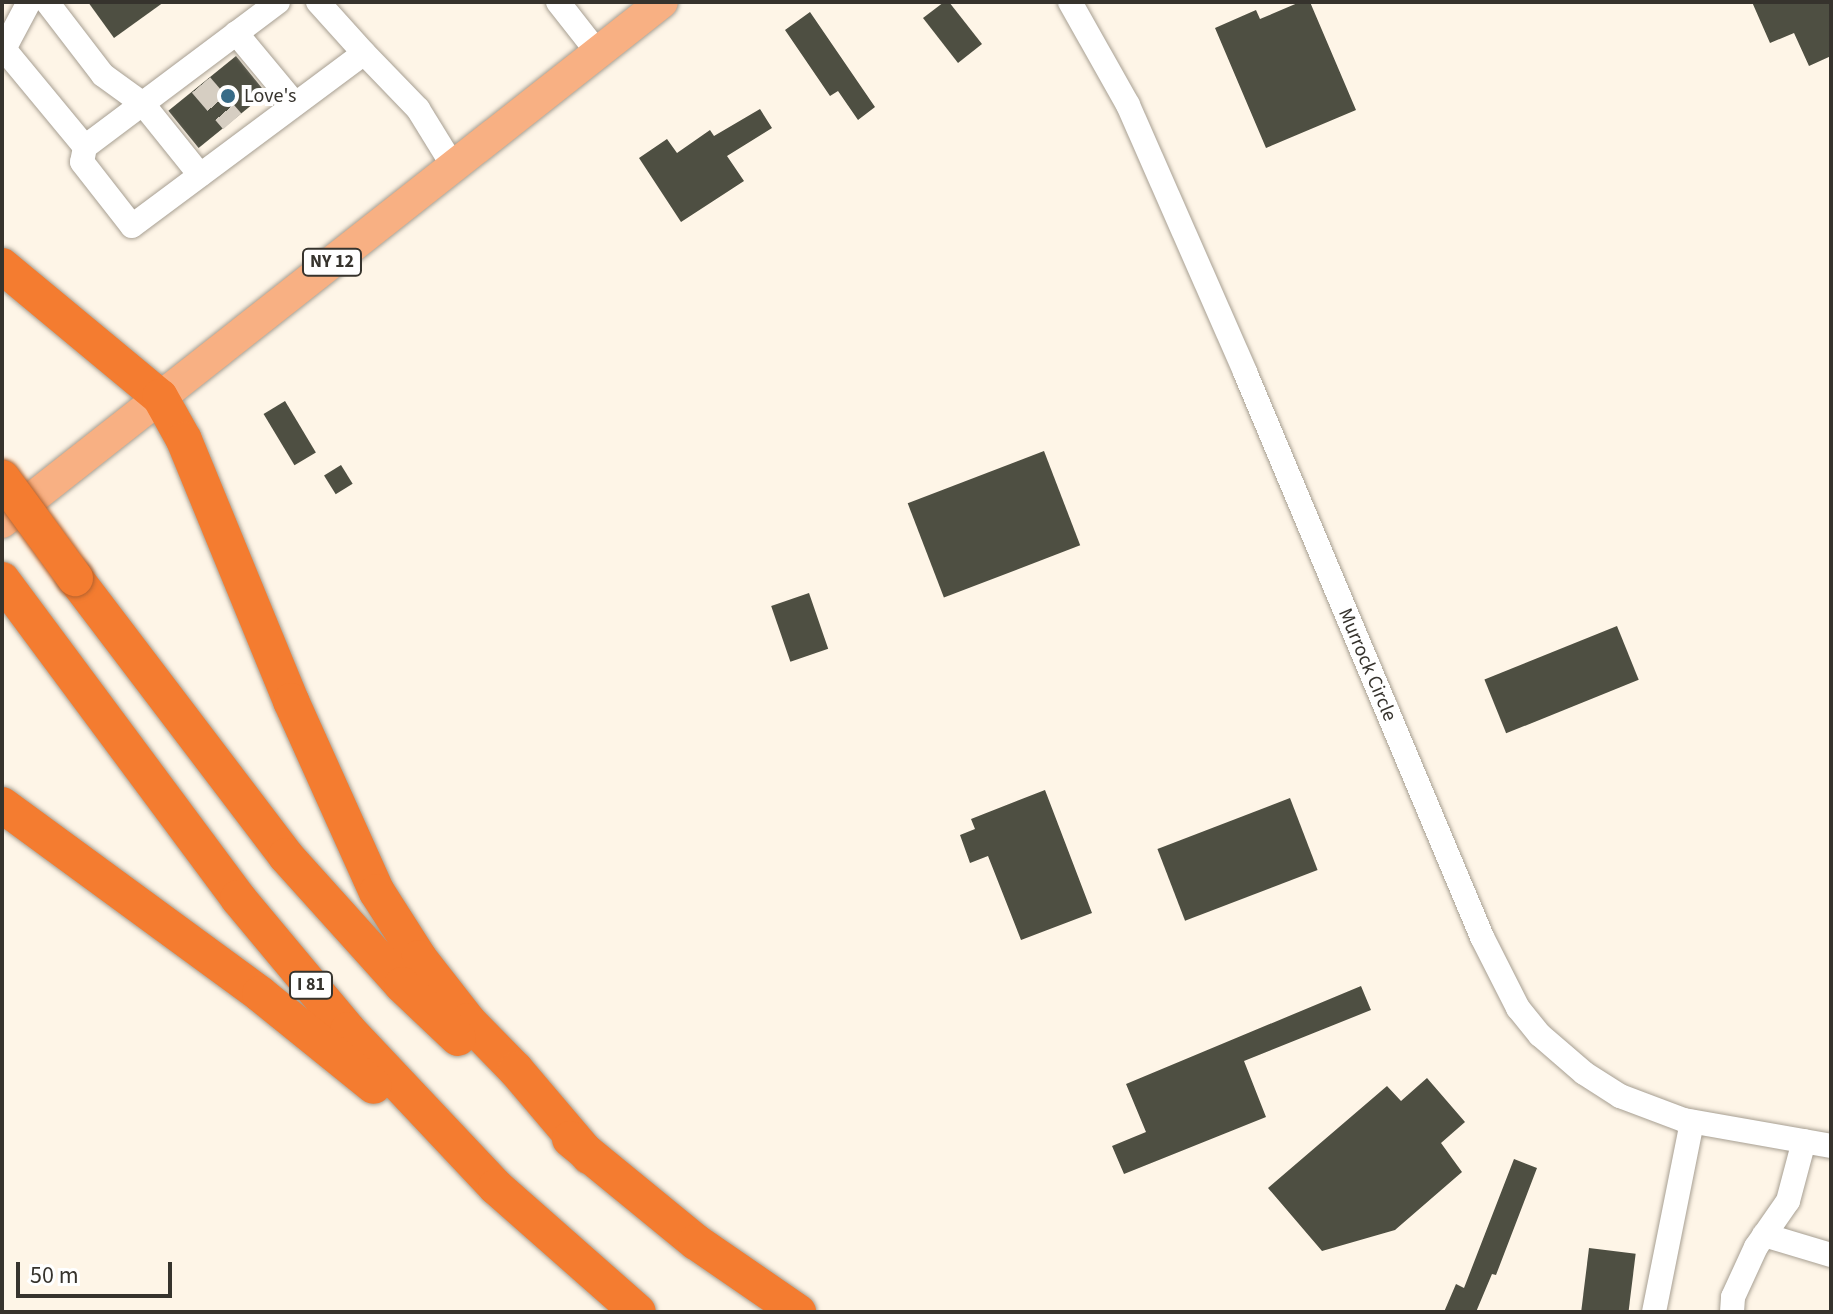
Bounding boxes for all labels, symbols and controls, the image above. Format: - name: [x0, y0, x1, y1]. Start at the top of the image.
- place label: Love's: [244, 84, 296, 108]
- marker: Love's: [219, 87, 237, 105]
- road number: NY 12: [300, 248, 364, 276]
- street label: Murrock Circle: [1332, 605, 1402, 725]
- road number: I 81: [287, 971, 335, 999]
- scale bar: [20, 1246, 176, 1296]
- text: 50 m: [30, 1258, 79, 1293]

